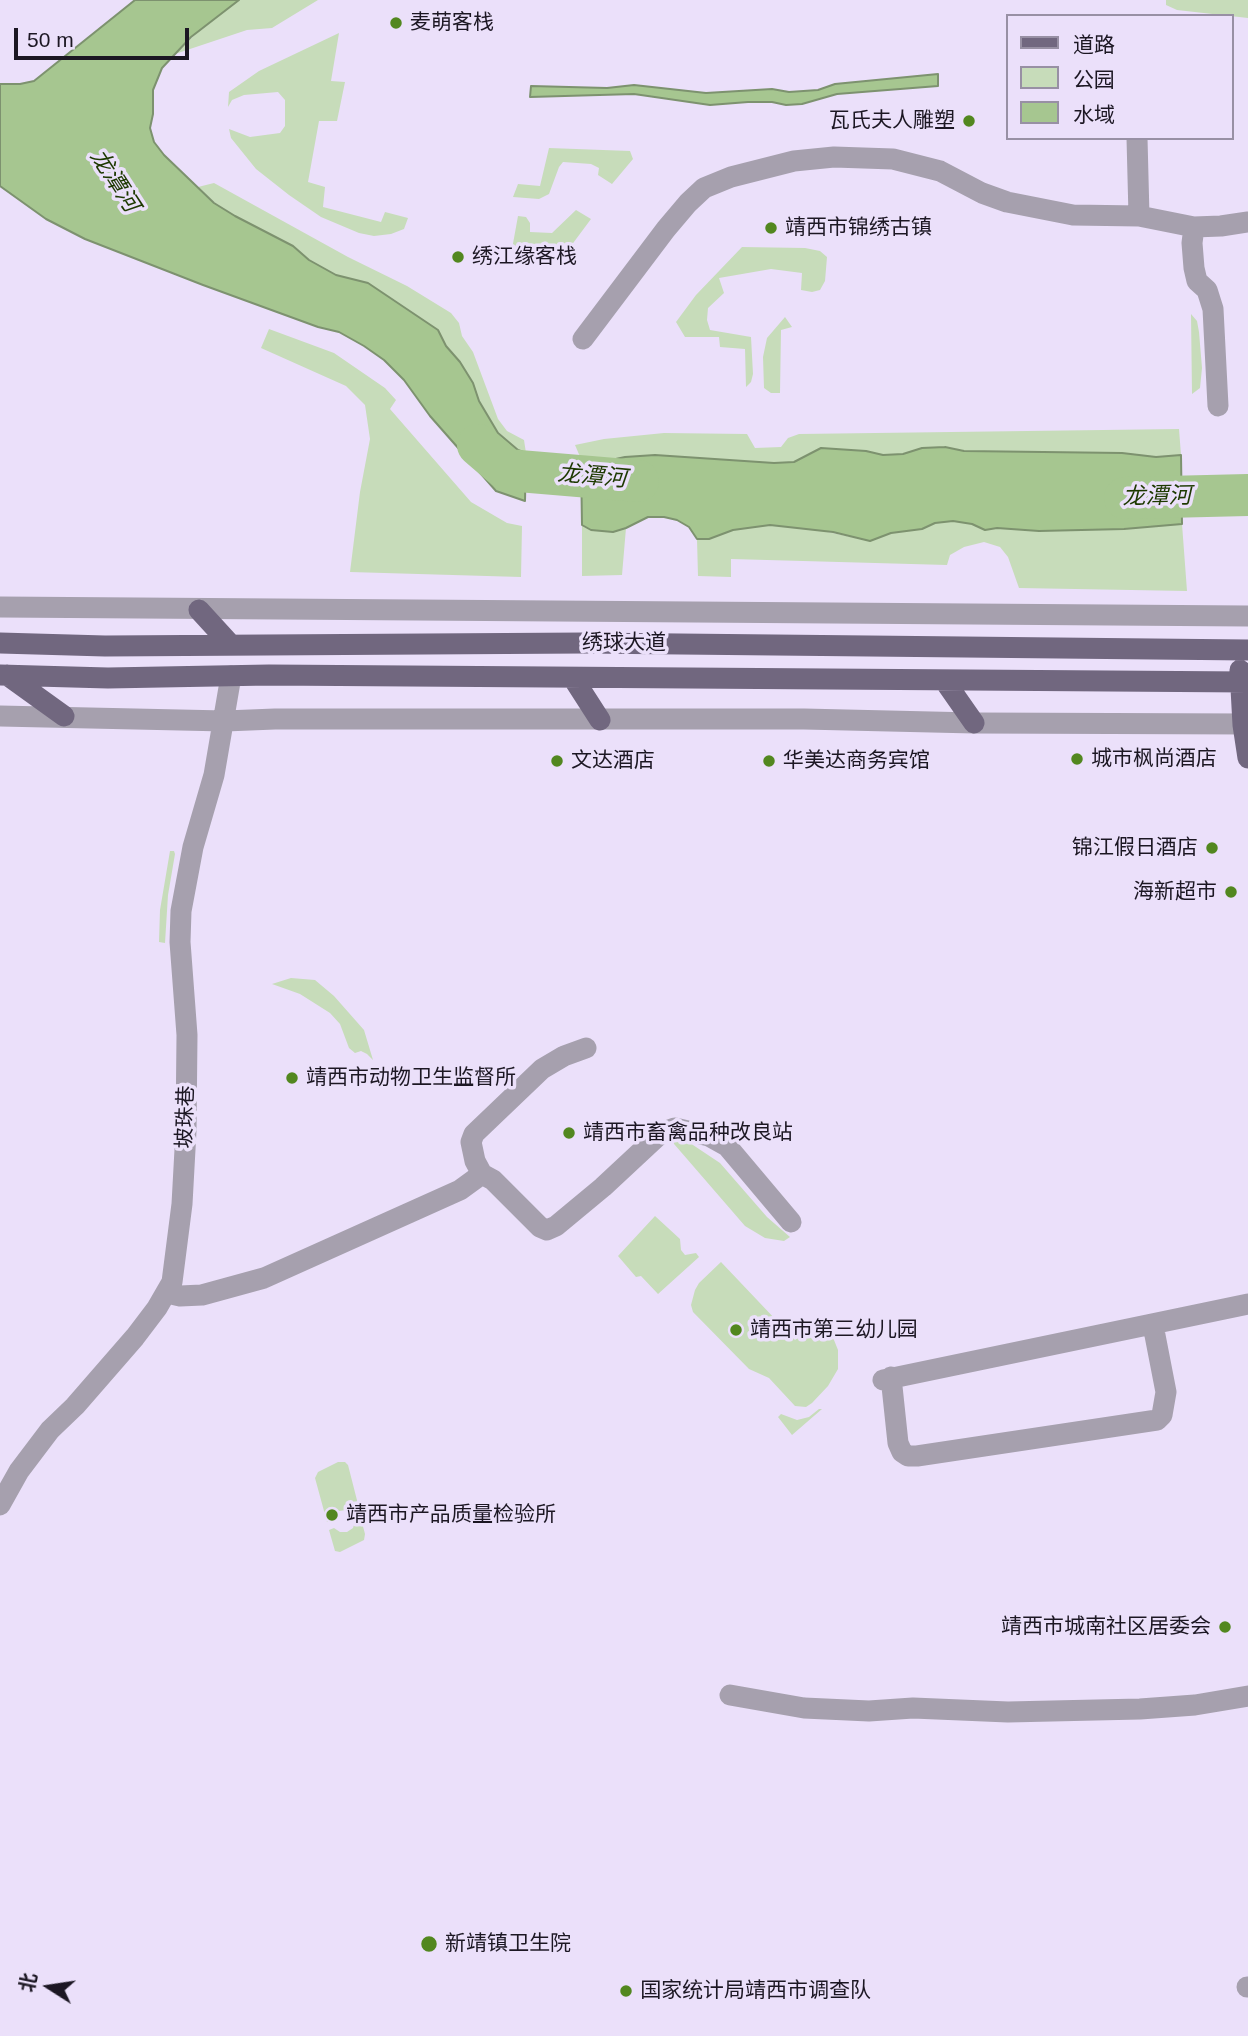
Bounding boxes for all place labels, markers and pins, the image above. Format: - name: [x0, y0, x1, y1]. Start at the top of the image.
- place label: 麦萌客栈: [410, 10, 494, 36]
- marker: 麦萌客栈: [388, 15, 404, 31]
- place label: 瓦氏夫人雕塑: [829, 108, 955, 134]
- marker: 瓦氏夫人雕塑: [961, 113, 977, 129]
- place label: 靖西市锦绣古镇: [785, 215, 932, 241]
- marker: 靖西市锦绣古镇: [763, 220, 779, 236]
- place label: 绣江缘客栈: [472, 244, 577, 270]
- marker: 绣江缘客栈: [450, 249, 466, 265]
- place label: 城市枫尚酒店: [1091, 746, 1217, 772]
- place label: 文达酒店: [571, 748, 655, 774]
- place label: 华美达商务宾馆: [783, 748, 930, 774]
- marker: 城市枫尚酒店: [1069, 751, 1085, 767]
- marker: 文达酒店: [549, 753, 565, 769]
- marker: 华美达商务宾馆: [761, 753, 777, 769]
- place label: 锦江假日酒店: [1072, 835, 1198, 861]
- marker: 锦江假日酒店: [1204, 840, 1220, 856]
- place label: 海新超市: [1133, 879, 1217, 905]
- marker: 海新超市: [1223, 884, 1239, 900]
- place label: 靖西市动物卫生监督所: [306, 1065, 516, 1091]
- marker: 靖西市动物卫生监督所: [284, 1070, 300, 1086]
- place label: 靖西市畜禽品种改良站: [583, 1120, 793, 1146]
- marker: 靖西市畜禽品种改良站: [561, 1125, 577, 1141]
- place label: 靖西市第三幼儿园: [750, 1317, 918, 1343]
- marker: 靖西市第三幼儿园: [728, 1322, 744, 1338]
- place label: 靖西市产品质量检验所: [346, 1502, 556, 1528]
- marker: 靖西市产品质量检验所: [324, 1507, 340, 1523]
- place label: 靖西市城南社区居委会: [1001, 1614, 1211, 1640]
- marker: 靖西市城南社区居委会: [1217, 1619, 1233, 1635]
- place label: 新靖镇卫生院: [445, 1931, 571, 1957]
- marker: 新靖镇卫生院: [419, 1934, 439, 1954]
- place label: 国家统计局靖西市调查队: [640, 1978, 871, 2004]
- marker: 国家统计局靖西市调查队: [618, 1983, 634, 1999]

